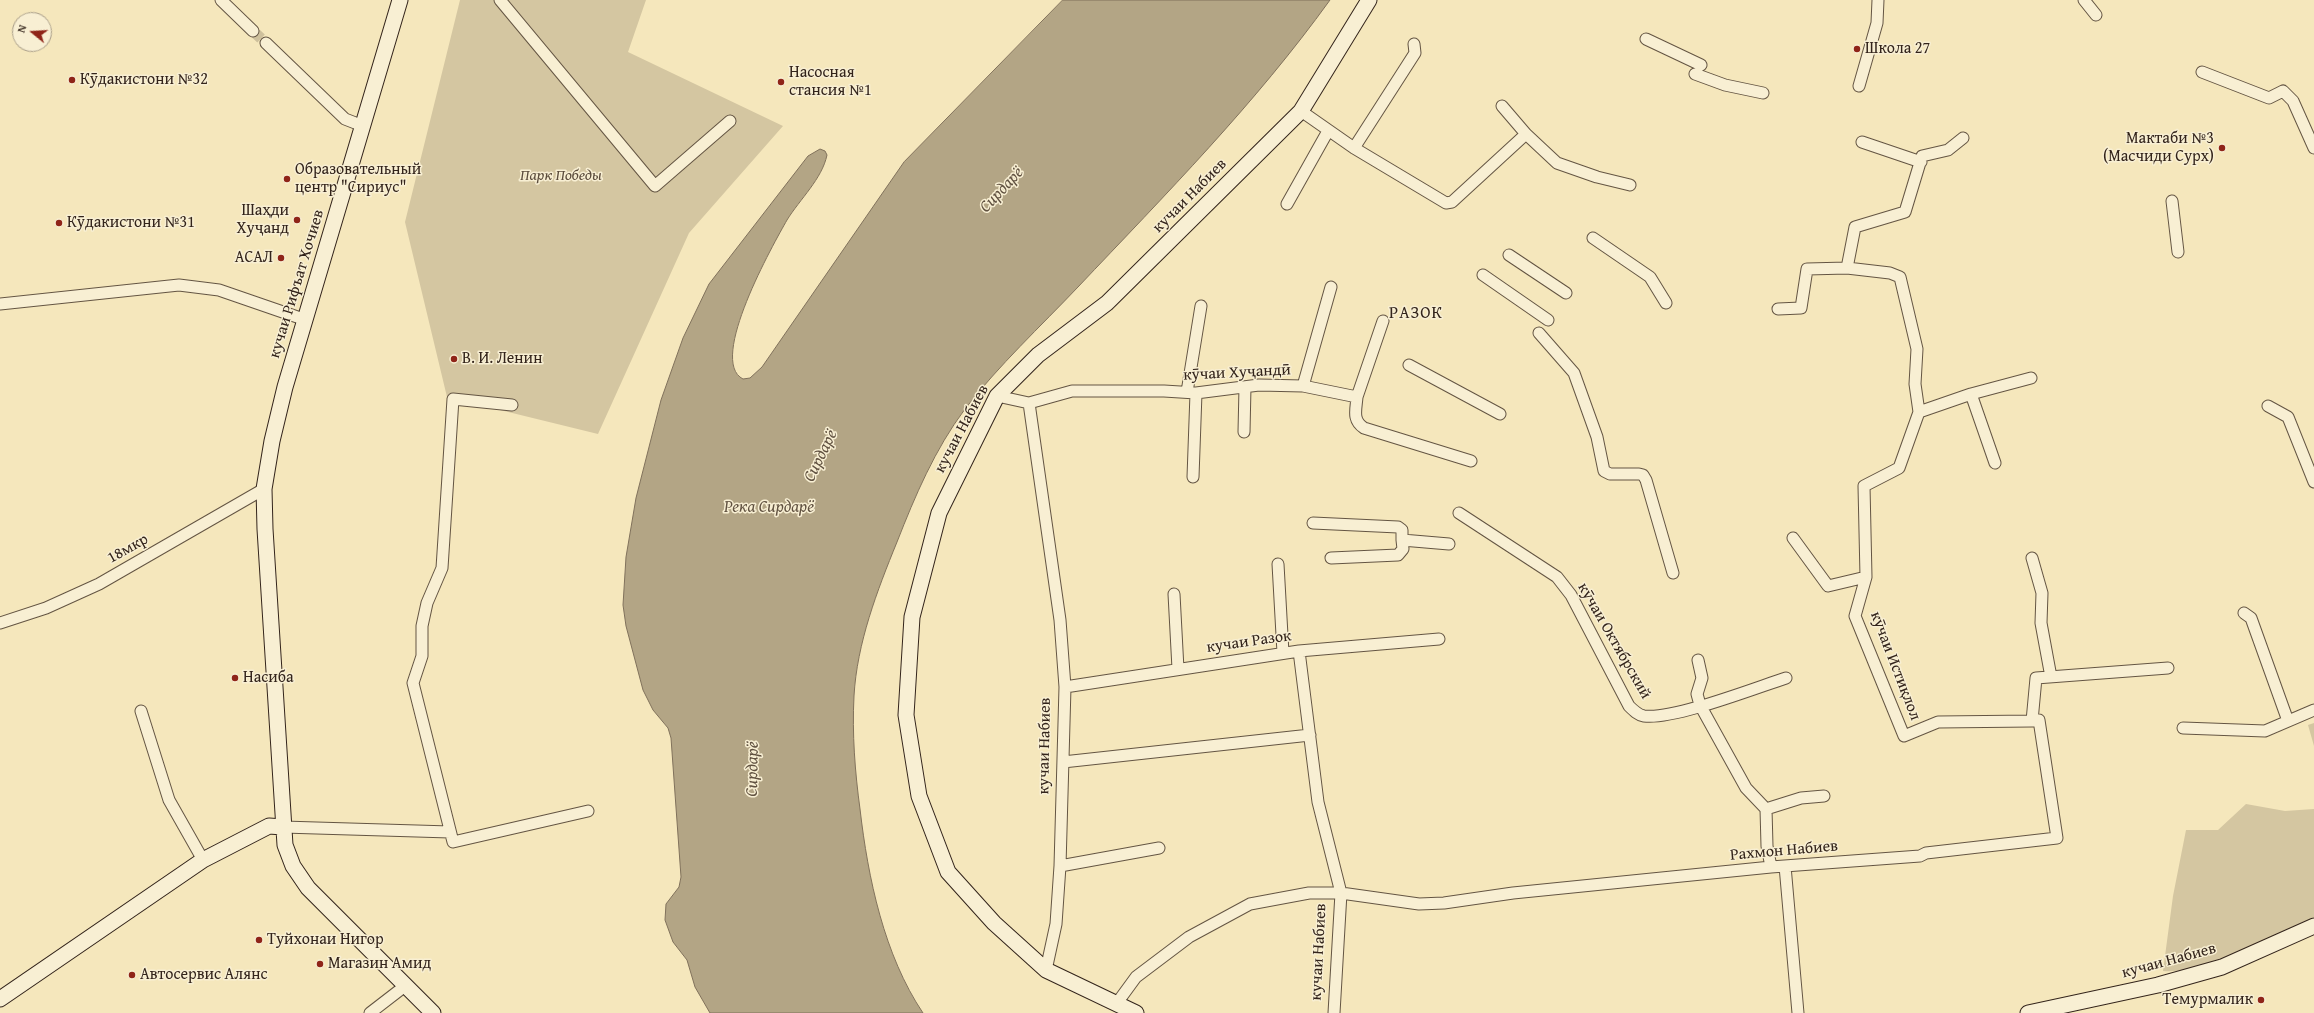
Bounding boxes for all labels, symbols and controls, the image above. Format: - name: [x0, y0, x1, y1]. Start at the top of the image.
- north arrow: [12, 12, 52, 52]
- text: N: [13, 23, 30, 35]
- place label: Школа 27: [1865, 39, 1930, 59]
- marker: Школа 27: [1852, 44, 1862, 54]
- place label: Насосная стансия №1: [789, 63, 872, 101]
- place label: Кӯдакистони №32: [80, 70, 208, 90]
- marker: Кӯдакистони №32: [67, 75, 77, 85]
- marker: Насосная стансия №1: [776, 77, 786, 87]
- place label: Мактаби №3 (Масчиди Сурх): [2103, 129, 2214, 167]
- marker: Мактаби №3 (Масчиди Сурх): [2217, 143, 2227, 153]
- street label: кучаи Набиев: [1149, 155, 1231, 237]
- place label: Образовательный центр "Сириус": [295, 160, 421, 198]
- water label: Сирдарё: [976, 163, 1028, 217]
- park label: Парк Победы: [520, 166, 602, 186]
- marker: Образовательный центр "Сириус": [282, 174, 292, 184]
- place label: Шаҳди Хуҷанд: [237, 201, 289, 239]
- street label: кучаи Рифъат Хочиев: [265, 207, 329, 361]
- place label: Кӯдакистони №31: [67, 213, 195, 233]
- marker: Шаҳди Хуҷанд: [292, 215, 302, 225]
- marker: Кӯдакистони №31: [54, 218, 64, 228]
- place label: АСАЛ: [235, 248, 273, 268]
- marker: АСАЛ: [276, 253, 286, 263]
- district label: РАЗОК: [1389, 304, 1443, 324]
- place label: В. И. Ленин: [462, 349, 542, 369]
- marker: В. И. Ленин: [449, 354, 459, 364]
- street label: кӯчаи Хуҷандӣ: [1183, 361, 1291, 385]
- street label: кучаи Набиев: [931, 382, 993, 476]
- water label: Сирдарё: [800, 427, 842, 485]
- water label: Река Сирдарё: [724, 498, 814, 518]
- street label: 18мкр: [104, 530, 152, 568]
- street label: кӯчаи Октябрский: [1573, 579, 1655, 703]
- street label: кӯчаи Истиқлол: [1865, 609, 1925, 723]
- street label: кучаи Разок: [1205, 627, 1293, 657]
- place label: Насиба: [243, 668, 294, 688]
- marker: Насиба: [230, 673, 240, 683]
- street label: кучаи Набиев: [1035, 697, 1055, 795]
- water label: Сирдарё: [742, 741, 764, 797]
- street label: Рахмон Набиев: [1729, 837, 1839, 865]
- street label: кучаи Набиев: [1307, 903, 1331, 1001]
- place label: Туйхонаи Нигор: [267, 930, 384, 950]
- marker: Туйхонаи Нигор: [254, 935, 264, 945]
- street label: кучаи Набиев: [2120, 939, 2218, 983]
- place label: Магазин Амид: [328, 954, 431, 974]
- marker: Магазин Амид: [315, 959, 325, 969]
- place label: Автосервис Алянс: [140, 965, 268, 985]
- marker: Автосервис Алянс: [127, 970, 137, 980]
- place label: Темурмалик: [2163, 990, 2253, 1010]
- marker: Темурмалик: [2256, 995, 2266, 1005]

